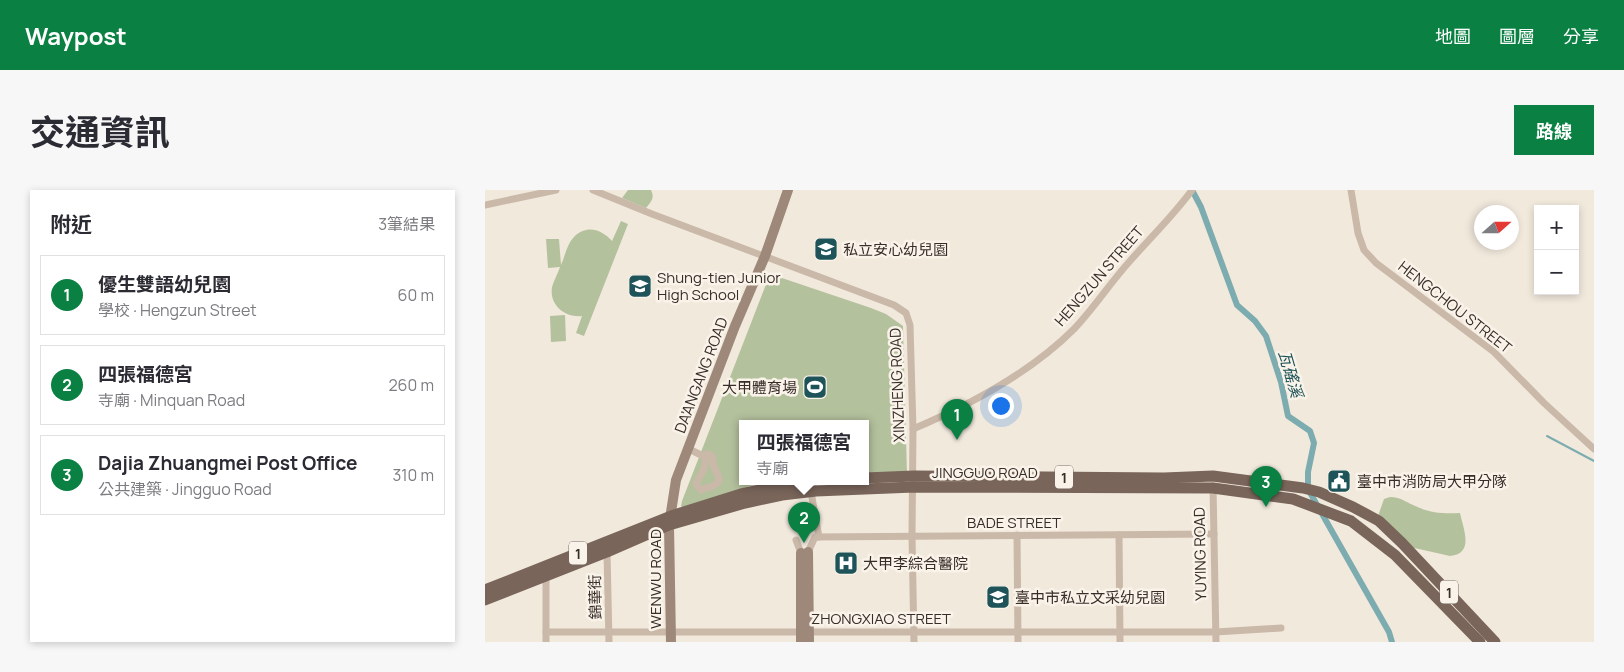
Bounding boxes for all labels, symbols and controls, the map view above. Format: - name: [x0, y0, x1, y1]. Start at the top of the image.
- text: Waypost: [25, 19, 127, 52]
- text: 地圖: [1435, 24, 1471, 48]
- text: 圖層: [1499, 24, 1535, 48]
- text: 分享: [1563, 24, 1599, 48]
- button: 路線: [1514, 105, 1594, 155]
- text: 交通資訊: [30, 108, 170, 156]
- north arrow: [1474, 205, 1519, 250]
- map controls: [1534, 205, 1579, 295]
- button: +: [1534, 205, 1579, 250]
- text: 附近: [50, 210, 92, 238]
- text: 3筆結果: [378, 213, 435, 235]
- street label: HENGZUN STREET: [1050, 221, 1148, 331]
- school or university icon: 私立安心幼兒園: [813, 236, 839, 262]
- place label: 私立安心幼兒園: [843, 239, 948, 260]
- button: −: [1534, 250, 1579, 295]
- street label: HENGCHOU STREET: [1394, 256, 1516, 358]
- place label: Shung-tien Junior High School: [657, 267, 781, 305]
- text: 優生雙語幼兒園: [98, 271, 231, 297]
- school or university icon: Shung-tien Junior High School: [627, 273, 653, 299]
- text: 1: [63, 284, 71, 306]
- text: 60 m: [398, 284, 434, 306]
- text: 學校 · Hengzun Street: [98, 299, 257, 321]
- street label: DA’ANGANG ROAD: [669, 314, 733, 436]
- street label: XINZHENG ROAD: [885, 328, 909, 442]
- water label: 瓦磘溪: [1274, 348, 1309, 402]
- text: 四張福德宮: [98, 361, 193, 387]
- text: 2: [62, 374, 72, 396]
- text: 260 m: [388, 374, 434, 396]
- sports icon: 大甲體育場: [802, 374, 828, 400]
- place label: 大甲體育場: [722, 377, 797, 398]
- text: 寺廟 · Minquan Road: [98, 389, 245, 411]
- your location: [988, 393, 1014, 419]
- pin: 1: [941, 399, 973, 440]
- popup: [739, 420, 869, 485]
- text: 四張福德宮: [756, 429, 852, 455]
- text: Dajia Zhuangmei Post Office: [98, 450, 358, 476]
- text: 寺廟: [756, 457, 789, 479]
- street label: JINGGUO ROAD: [932, 462, 1038, 483]
- text: 3: [62, 464, 72, 486]
- text: 310 m: [392, 464, 434, 486]
- road number: 1: [1055, 466, 1073, 488]
- pin: 3: [1250, 466, 1282, 507]
- public building icon: 臺中市消防局大甲分隊: [1326, 468, 1352, 494]
- place label: 臺中市消防局大甲分隊: [1357, 471, 1507, 492]
- text: 公共建築 · Jingguo Road: [98, 478, 272, 500]
- pin: 2: [788, 502, 820, 543]
- street label: YUYING ROAD: [1189, 507, 1211, 601]
- street label: BADE STREET: [967, 512, 1061, 533]
- street label: WENWU ROAD: [645, 529, 666, 629]
- road number: 1: [569, 542, 587, 564]
- hospital icon: 大甲李綜合醫院: [833, 550, 859, 576]
- place label: 大甲李綜合醫院: [863, 553, 968, 574]
- street label: 錦華街: [584, 574, 606, 620]
- road number: 1: [1440, 581, 1458, 604]
- school or university icon: 臺中市私立文采幼兒園: [985, 584, 1011, 610]
- place label: 臺中市私立文采幼兒園: [1015, 587, 1165, 608]
- street label: ZHONGXIAO STREET: [811, 608, 951, 629]

